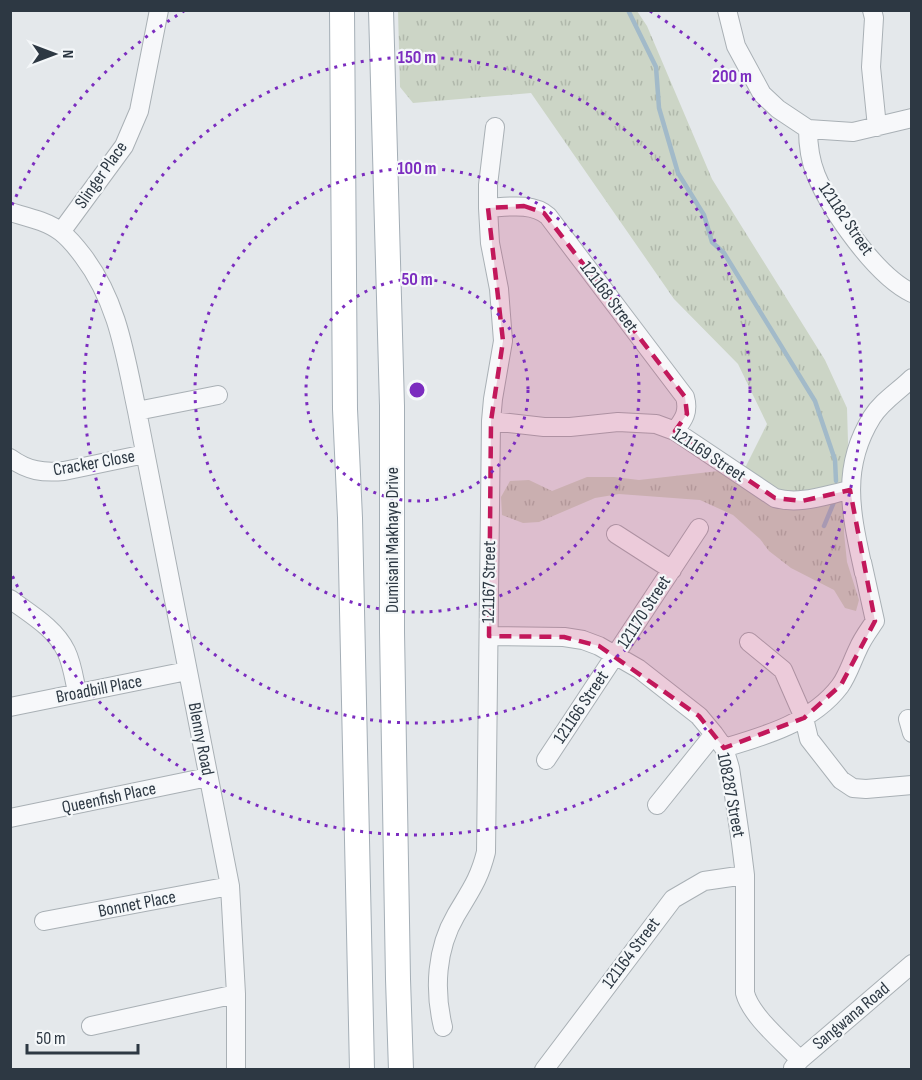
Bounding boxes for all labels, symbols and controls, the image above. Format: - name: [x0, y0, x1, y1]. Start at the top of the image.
- north arrow: [24, 24, 84, 84]
- text: 150 m: [398, 47, 436, 68]
- text: N: [58, 50, 77, 58]
- text: 200 m: [712, 66, 752, 87]
- street label: Slinger Place: [70, 137, 132, 213]
- text: 100 m: [398, 158, 437, 179]
- street label: 121182 Street: [814, 179, 878, 260]
- street label: 121168 Street: [576, 257, 643, 337]
- text: 50 m: [401, 269, 433, 290]
- centre of rings: [407, 380, 427, 400]
- street label: 121169 Street: [668, 424, 750, 487]
- street label: Cracker Close: [51, 445, 137, 481]
- street label: Dumisani Makhaye Drive: [382, 467, 403, 613]
- street label: 121167 Street: [478, 540, 500, 623]
- street label: 121170 Street: [613, 571, 676, 652]
- street label: 121166 Street: [549, 666, 613, 747]
- street label: Broadbill Place: [54, 670, 144, 708]
- street label: Blenny Road: [184, 701, 218, 777]
- street label: 108287 Street: [713, 751, 750, 840]
- street label: Queenfish Place: [60, 778, 158, 818]
- street label: Bonnet Place: [96, 886, 178, 922]
- street label: 121164 Street: [598, 913, 665, 993]
- street label: Sangwana Road: [808, 978, 894, 1054]
- scale bar: [27, 1017, 138, 1055]
- text: 50 m: [36, 1028, 66, 1049]

